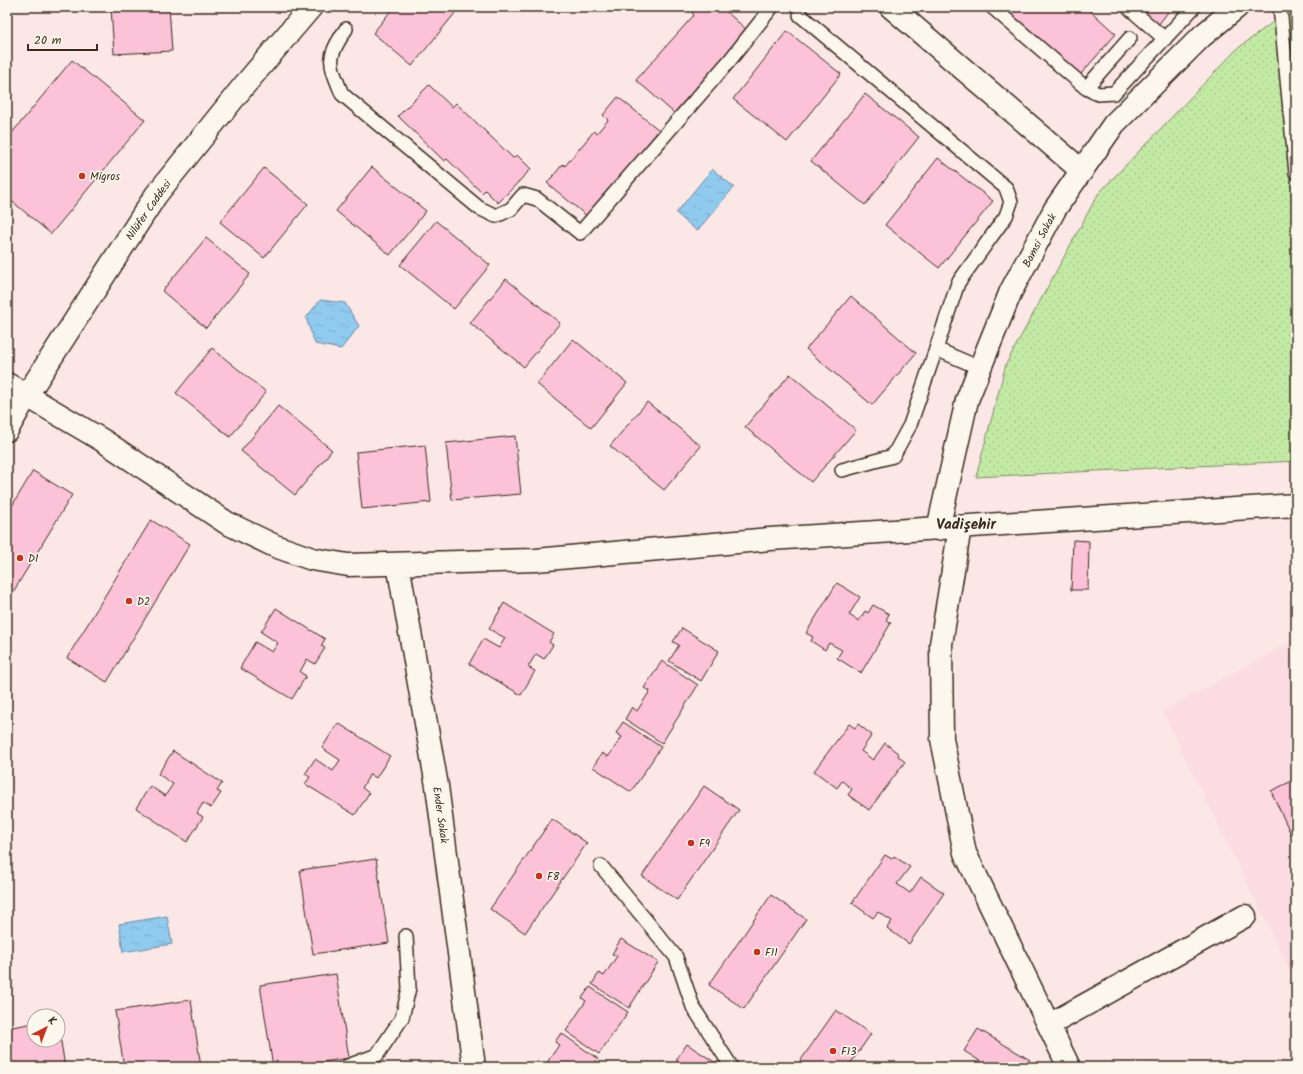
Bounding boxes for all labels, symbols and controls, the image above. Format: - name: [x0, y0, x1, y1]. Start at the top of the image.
- scale bar: [28, 26, 97, 52]
- text: 20 m: [34, 31, 62, 50]
- place label: Migros: [90, 168, 120, 186]
- marker: Migros: [77, 171, 87, 181]
- street label: Nilüfer Caddesi: [121, 176, 177, 244]
- street label: Bamsi Sokak: [1018, 209, 1062, 271]
- district label: Vadişehir: [936, 513, 996, 537]
- place label: D1: [28, 550, 39, 568]
- marker: D1: [15, 553, 25, 563]
- place label: D2: [137, 593, 151, 611]
- marker: D2: [124, 596, 134, 606]
- street label: Ender Sokak: [427, 786, 453, 845]
- place label: F9: [699, 835, 711, 853]
- marker: F9: [686, 838, 696, 848]
- place label: F8: [547, 868, 560, 886]
- marker: F8: [534, 871, 544, 881]
- place label: F11: [765, 944, 778, 962]
- marker: F11: [752, 947, 762, 957]
- north arrow: [26, 1008, 66, 1048]
- text: K: [44, 1012, 61, 1030]
- place label: F13: [841, 1043, 857, 1061]
- marker: F13: [828, 1046, 838, 1056]

